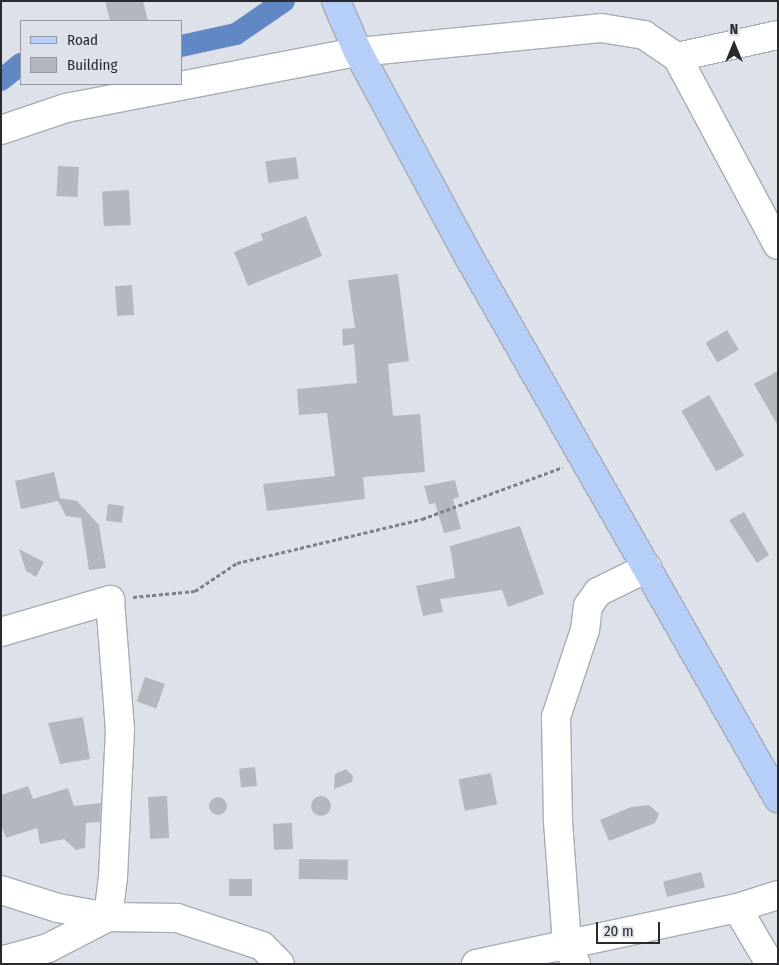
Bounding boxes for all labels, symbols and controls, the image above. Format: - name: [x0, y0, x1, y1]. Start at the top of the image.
- legend: [20, 20, 182, 85]
- north arrow: [709, 20, 759, 70]
- text: N: [730, 21, 738, 38]
- text: Road: [67, 31, 98, 49]
- text: Building: [67, 56, 118, 74]
- scale bar: [599, 912, 663, 944]
- text: 20 m: [604, 922, 634, 940]

